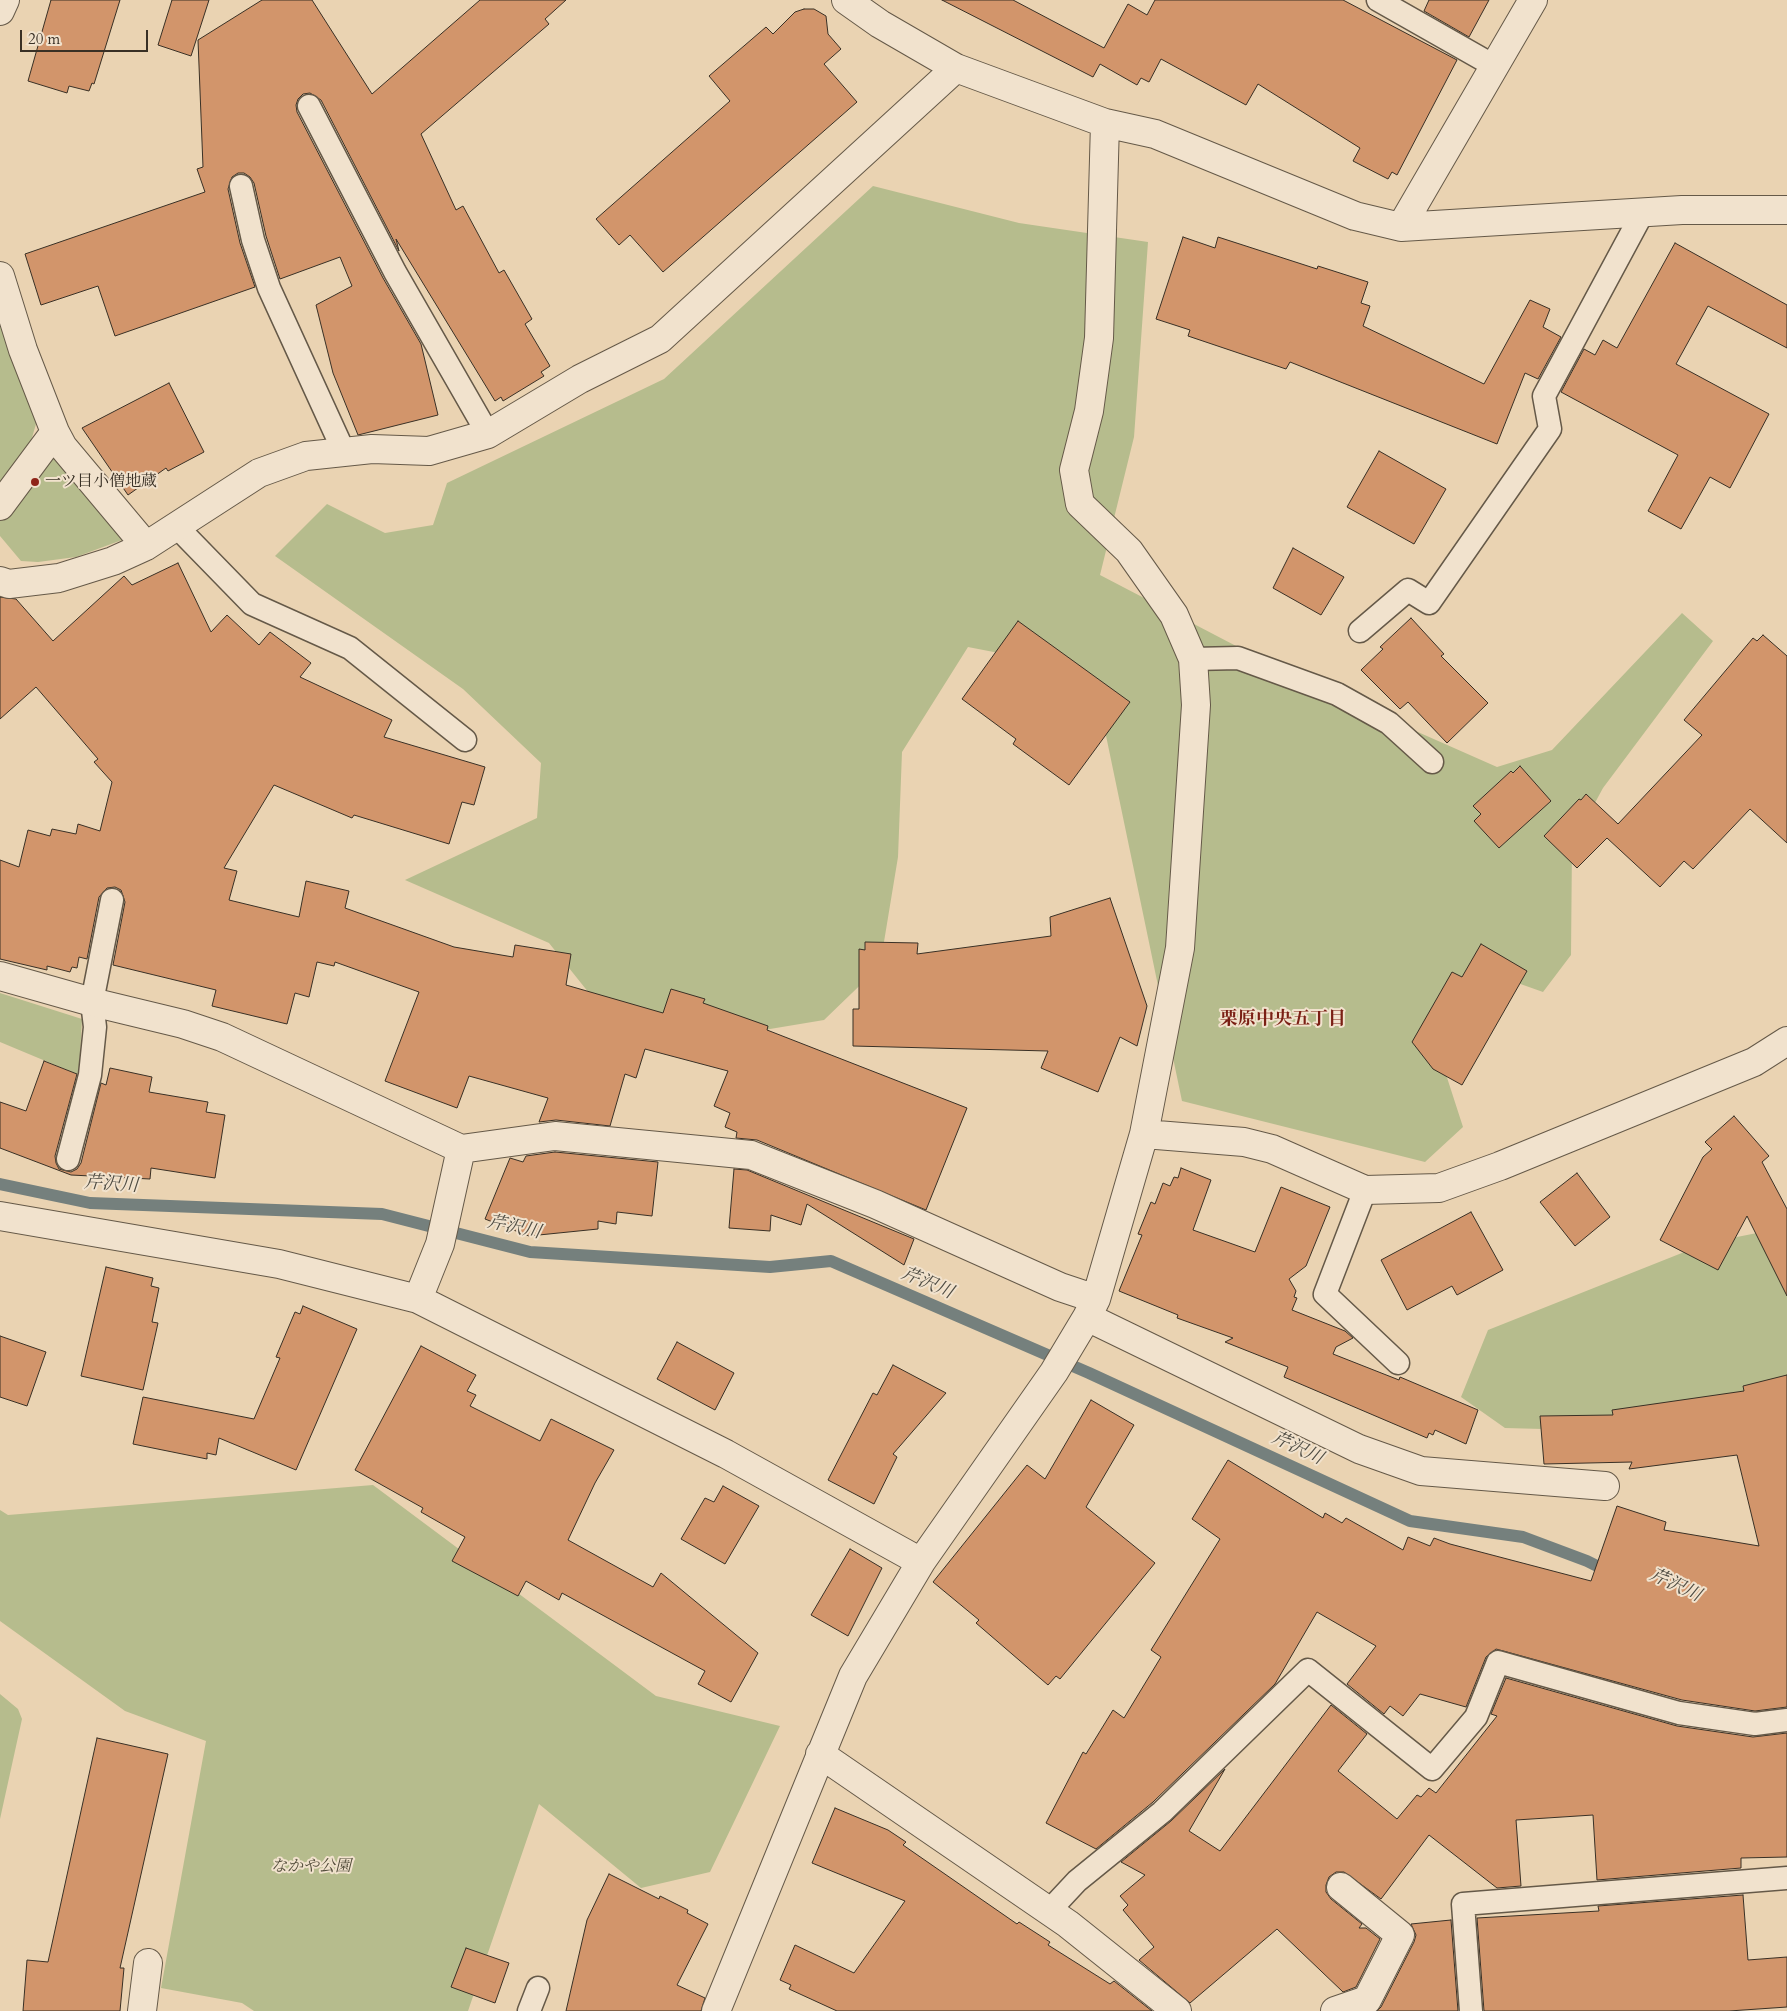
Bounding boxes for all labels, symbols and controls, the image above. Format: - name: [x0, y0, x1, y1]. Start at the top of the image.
- scale bar: [22, 20, 150, 52]
- text: 20 m: [28, 29, 60, 49]
- place label: 一ツ目小僧地蔵: [45, 472, 157, 492]
- marker: 一ツ目小僧地蔵: [29, 476, 41, 488]
- district label: 栗原中央五丁目: [1220, 1009, 1346, 1031]
- water label: 芹沢川: [83, 1172, 139, 1198]
- water label: 芹沢川: [485, 1212, 543, 1244]
- water label: 芹沢川: [898, 1264, 956, 1304]
- water label: 芹沢川: [1268, 1428, 1326, 1470]
- water label: 芹沢川: [1646, 1565, 1704, 1607]
- park label: なかや公園: [271, 1857, 351, 1877]

